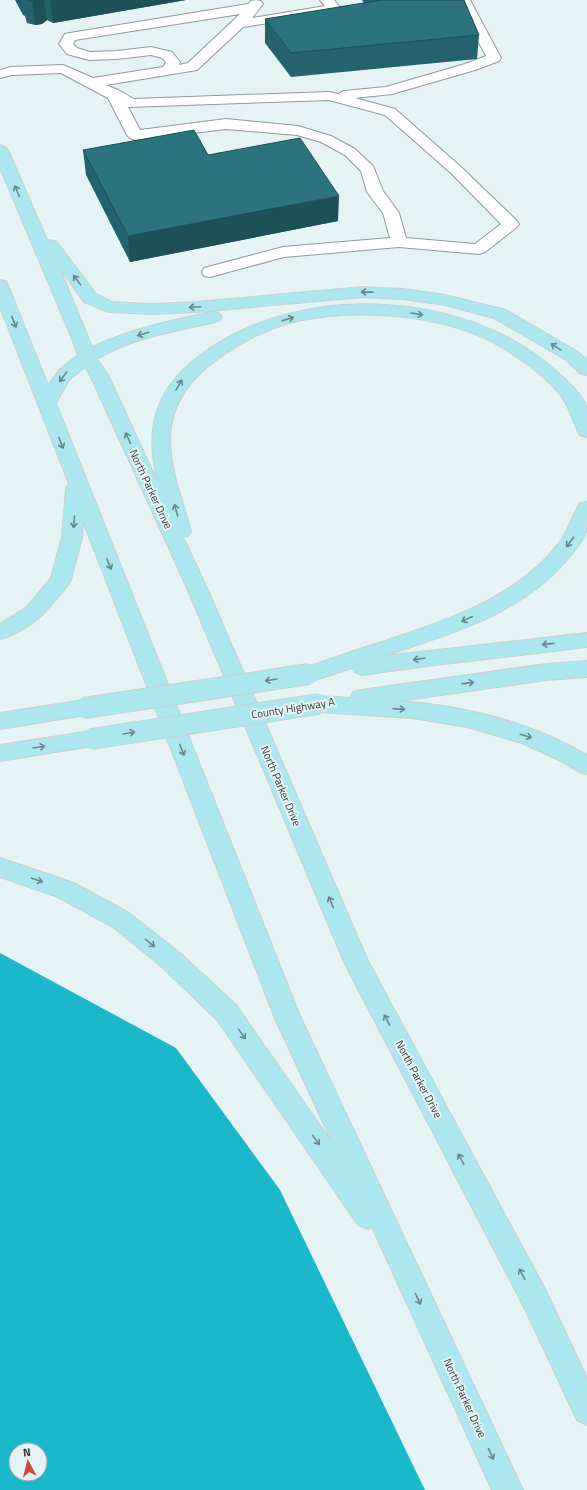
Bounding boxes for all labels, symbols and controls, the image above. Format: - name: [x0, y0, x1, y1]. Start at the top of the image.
- one-way arrow: [13, 185, 21, 197]
- one-way arrow: [73, 274, 81, 285]
- one-way arrow: [361, 288, 374, 296]
- one-way arrow: [189, 304, 202, 311]
- one-way arrow: [410, 310, 423, 318]
- one-way arrow: [11, 315, 19, 327]
- one-way arrow: [281, 315, 294, 322]
- one-way arrow: [137, 331, 150, 338]
- one-way arrow: [550, 342, 562, 350]
- one-way arrow: [59, 371, 68, 382]
- one-way arrow: [175, 379, 183, 391]
- one-way arrow: [124, 433, 131, 445]
- one-way arrow: [58, 437, 66, 449]
- street label: North Parker Drive: [126, 447, 177, 532]
- one-way arrow: [172, 504, 179, 517]
- one-way arrow: [70, 515, 77, 528]
- one-way arrow: [566, 537, 574, 548]
- one-way arrow: [105, 558, 113, 570]
- one-way arrow: [462, 616, 474, 623]
- one-way arrow: [542, 640, 555, 648]
- one-way arrow: [413, 655, 426, 663]
- one-way arrow: [264, 676, 277, 684]
- one-way arrow: [461, 679, 474, 686]
- street label: County Highway A: [250, 693, 336, 723]
- one-way arrow: [392, 706, 405, 713]
- one-way arrow: [122, 729, 135, 737]
- one-way arrow: [519, 733, 532, 740]
- one-way arrow: [32, 743, 45, 751]
- street label: North Parker Drive: [257, 743, 305, 829]
- one-way arrow: [179, 744, 186, 756]
- one-way arrow: [30, 877, 43, 884]
- one-way arrow: [327, 897, 334, 909]
- one-way arrow: [144, 938, 155, 947]
- one-way arrow: [383, 1014, 390, 1026]
- one-way arrow: [238, 1028, 246, 1039]
- street label: North Parker Drive: [392, 1037, 446, 1121]
- one-way arrow: [312, 1135, 320, 1146]
- one-way arrow: [457, 1153, 464, 1165]
- one-way arrow: [518, 1268, 525, 1280]
- one-way arrow: [415, 1292, 422, 1304]
- street label: North Parker Drive: [440, 1356, 491, 1441]
- north arrow: [8, 1442, 48, 1482]
- text: N: [22, 1444, 32, 1460]
- one-way arrow: [488, 1448, 495, 1460]

